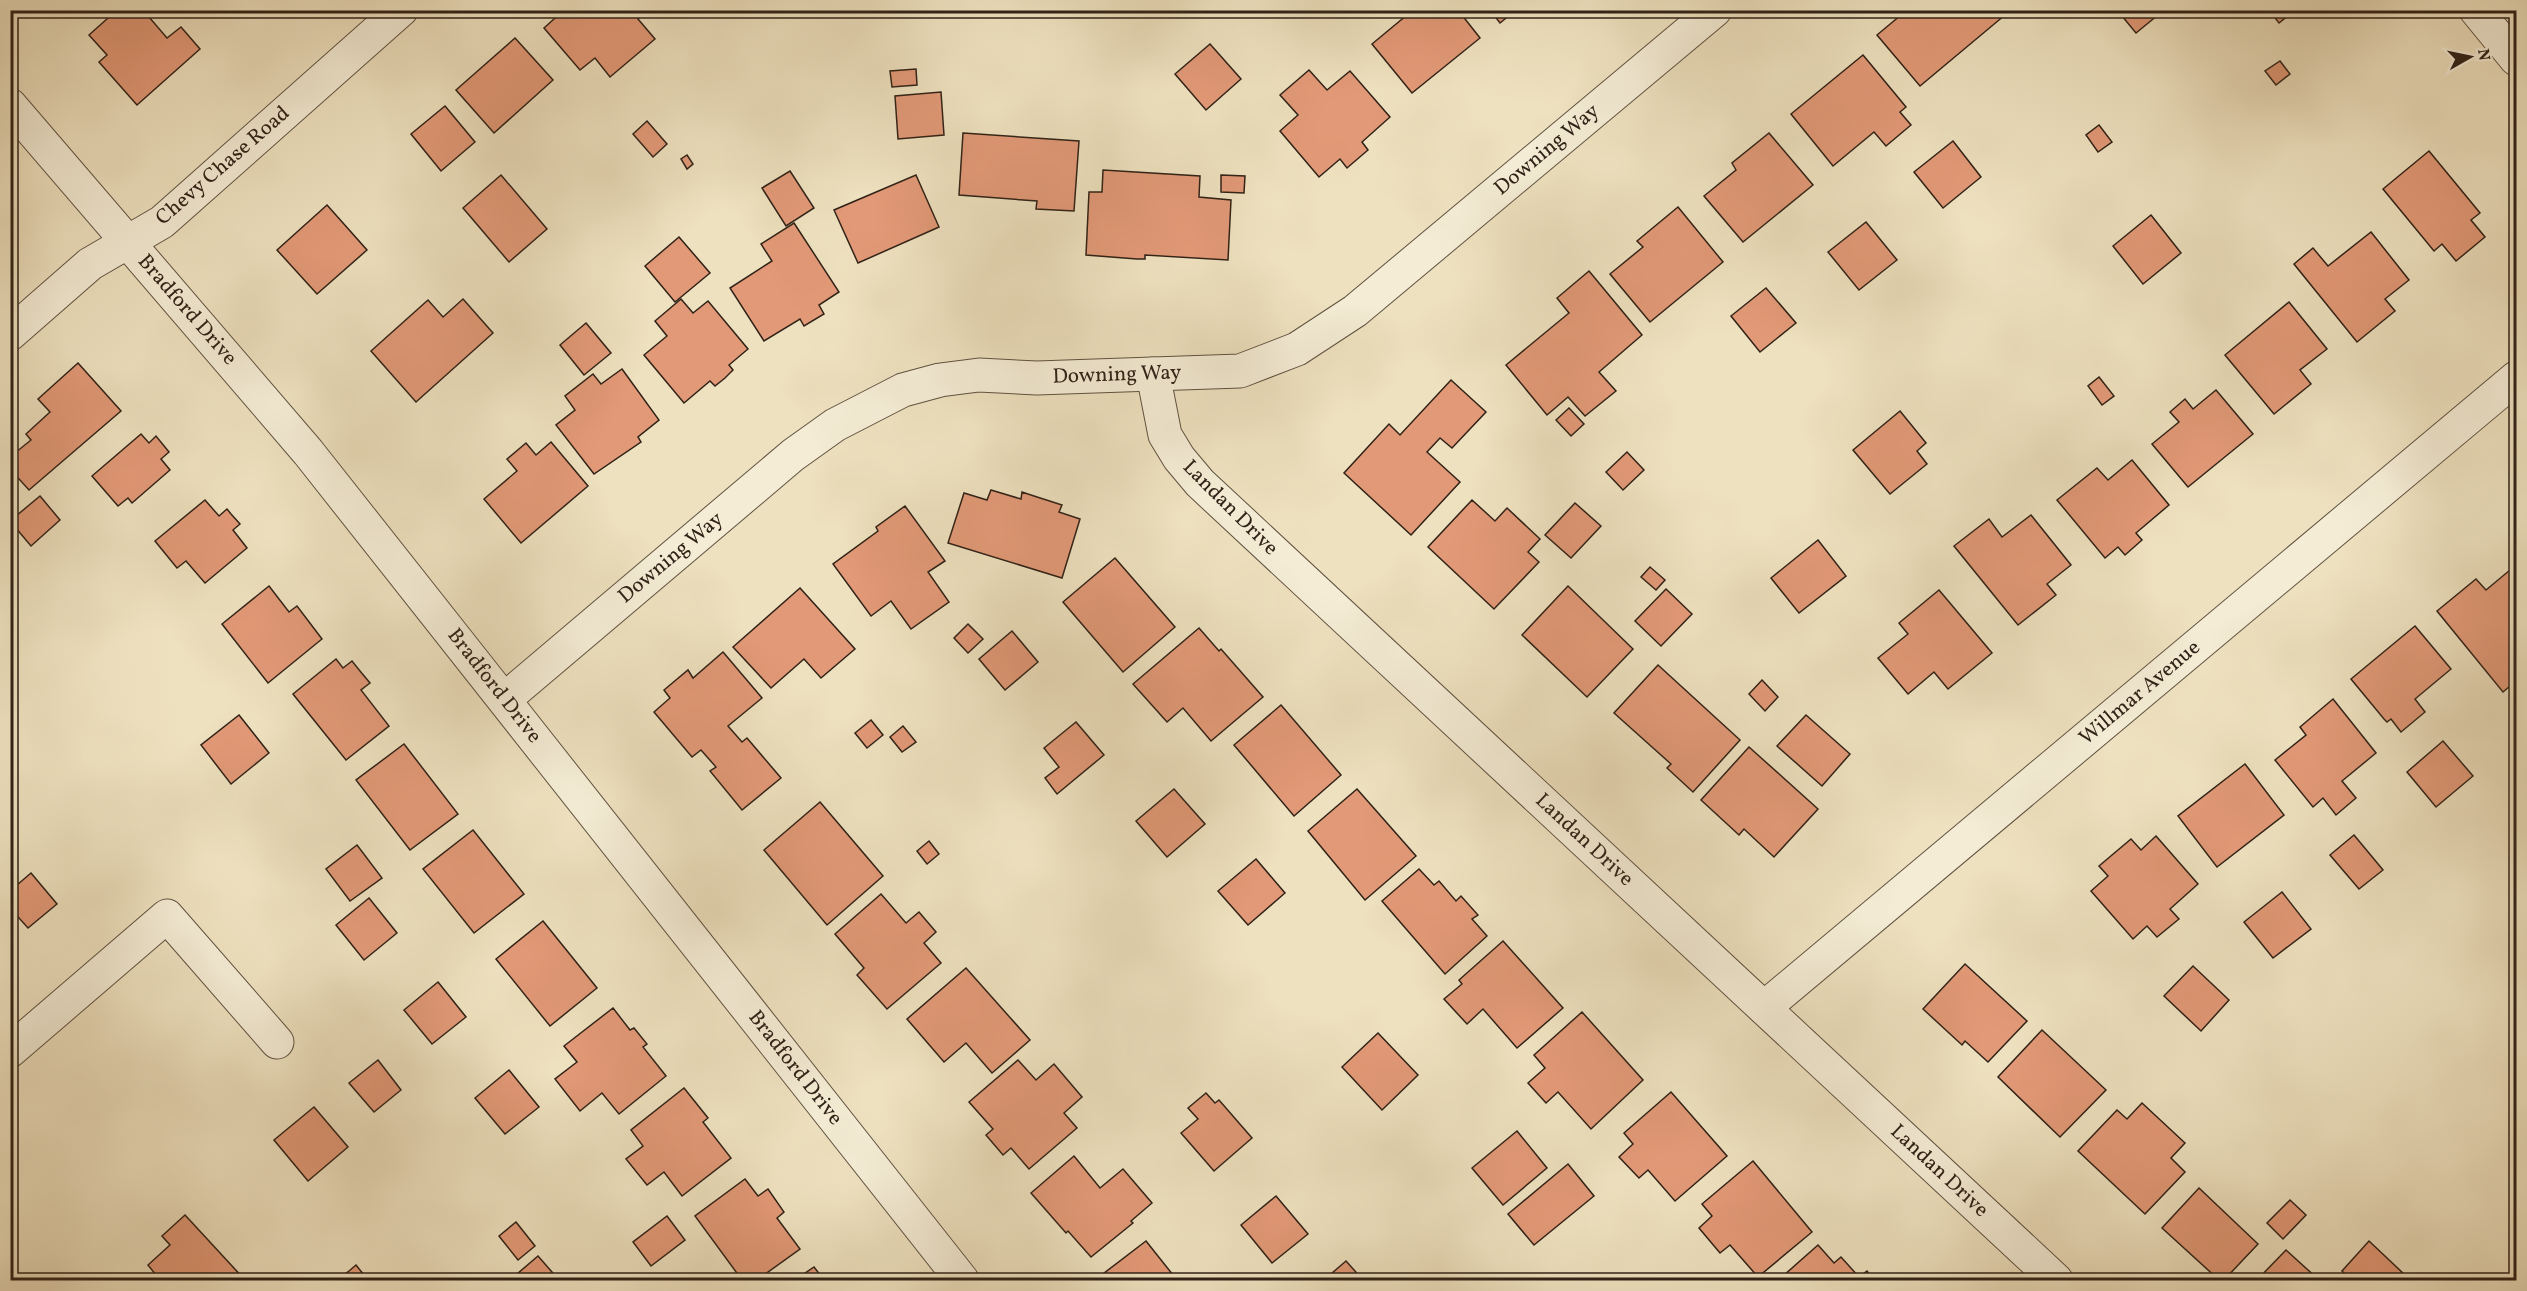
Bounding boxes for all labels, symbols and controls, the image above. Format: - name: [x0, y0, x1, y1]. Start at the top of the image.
- north arrow: [2440, 27, 2500, 87]
- text: N: [2471, 48, 2495, 63]
- street label: Downing Way: [1488, 97, 1606, 203]
- street label: Chevy Chase Road: [150, 100, 296, 232]
- street label: Bradford Drive: [131, 248, 243, 372]
- street label: Downing Way: [1052, 358, 1183, 392]
- street label: Landan Drive: [1176, 454, 1285, 563]
- street label: Downing Way: [612, 505, 730, 611]
- street label: Bradford Drive: [440, 622, 548, 750]
- street label: Willmar Avenue: [2073, 634, 2207, 752]
- street label: Landan Drive: [1528, 787, 1640, 893]
- street label: Bradford Drive: [741, 1004, 849, 1132]
- street label: Landan Drive: [1883, 1118, 1995, 1224]

